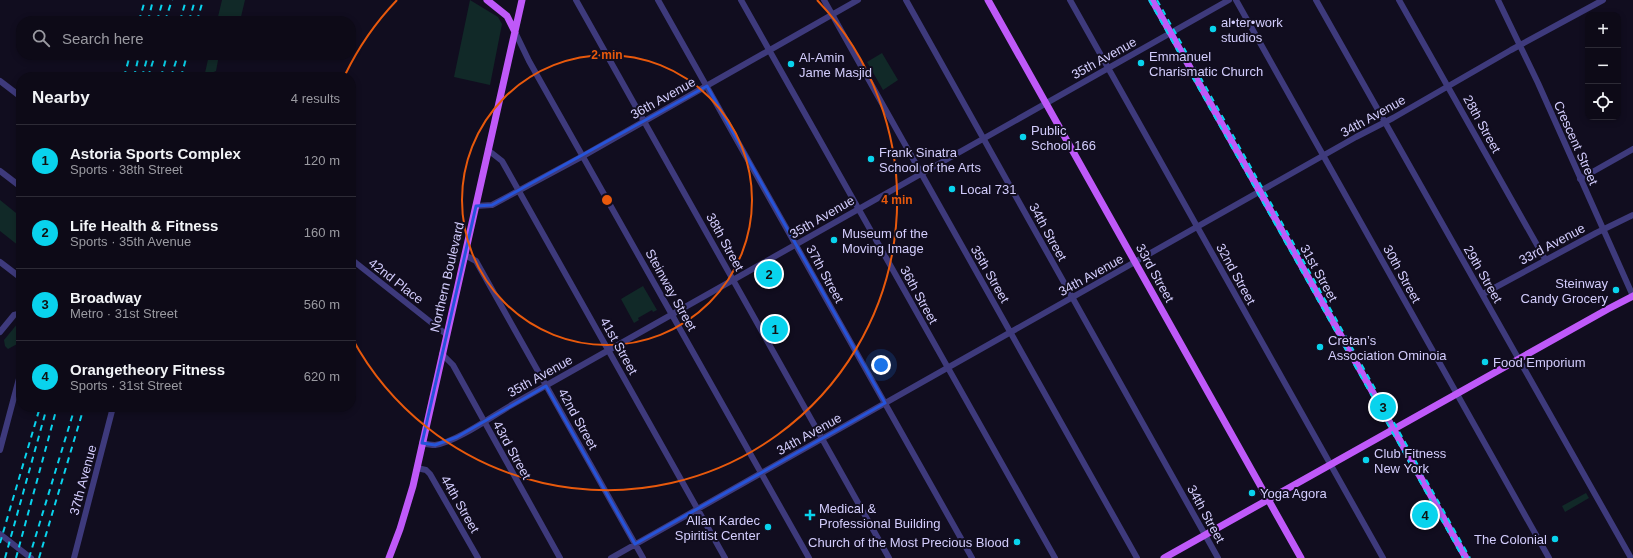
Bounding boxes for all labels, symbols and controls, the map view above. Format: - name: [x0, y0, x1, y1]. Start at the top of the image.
- map controls: [1585, 12, 1621, 120]
- button: +: [1585, 12, 1621, 48]
- place label: al•ter•work studios: [1221, 15, 1283, 45]
- search box: [16, 16, 356, 60]
- marker: al•ter•work studios: [1208, 24, 1218, 34]
- icon: search: [30, 27, 52, 49]
- text: Search here: [62, 30, 144, 47]
- street label: 35th Avenue: [1069, 34, 1139, 82]
- text: 2 min: [591, 48, 623, 62]
- button: −: [1585, 48, 1621, 84]
- place label: Emmanuel Charismatic Church: [1149, 49, 1263, 79]
- place label: Al-Amin Jame Masjid: [799, 50, 872, 80]
- marker: Emmanuel Charismatic Church: [1136, 58, 1146, 68]
- marker: Al-Amin Jame Masjid: [786, 59, 796, 69]
- street label: 36th Avenue: [628, 74, 698, 122]
- button: locate: [1585, 84, 1621, 120]
- text: Nearby: [32, 88, 90, 107]
- text: 4 results: [291, 91, 340, 106]
- street label: 34th Avenue: [1338, 92, 1408, 140]
- street label: 28th Street: [1460, 93, 1504, 156]
- street label: Crescent Street: [1551, 99, 1601, 188]
- place label: Public School 166: [1031, 123, 1096, 153]
- marker: Public School 166: [1018, 132, 1028, 142]
- text: Astoria Sports Complex: [70, 145, 241, 162]
- place label: Frank Sinatra School of the Arts: [879, 145, 981, 175]
- text: 1: [41, 153, 49, 168]
- text: 120 m: [304, 153, 340, 168]
- marker: Frank Sinatra School of the Arts: [866, 154, 876, 164]
- text: Sports · 38th Street: [70, 162, 183, 177]
- place label: Local 731: [960, 182, 1016, 197]
- marker: Local 731: [947, 184, 957, 194]
- street label: 35th Avenue: [787, 192, 857, 242]
- centre of rings: [600, 193, 614, 207]
- text: 4 min: [881, 193, 913, 207]
- street label: 34th Street: [1026, 201, 1070, 264]
- street label: 38th Street: [703, 211, 747, 274]
- text: Life Health & Fitness: [70, 217, 218, 234]
- street label: Northern Boulevard: [427, 220, 467, 334]
- street label: 33rd Avenue: [1516, 220, 1588, 268]
- text: 2: [41, 225, 49, 240]
- text: 160 m: [304, 225, 340, 240]
- place label: Museum of the Moving Image: [842, 226, 928, 256]
- text: Sports · 35th Avenue: [70, 234, 191, 249]
- marker: Museum of the Moving Image: [829, 235, 839, 245]
- street label: 33rd Street: [1133, 241, 1177, 305]
- street label: 32nd Street: [1213, 241, 1259, 307]
- street label: 31st Street: [1297, 242, 1341, 304]
- street label: 37th Street: [803, 243, 847, 306]
- street label: 35th Street: [968, 243, 1013, 306]
- street label: 30th Street: [1380, 243, 1424, 306]
- street label: 29th Street: [1461, 243, 1506, 306]
- street label: Steinway Street: [642, 247, 700, 334]
- street label: 34th Avenue: [1056, 251, 1126, 299]
- street label: 42nd Place: [366, 255, 426, 307]
- pin: 2: [756, 259, 782, 289]
- street label: 36th Street: [897, 264, 941, 327]
- place label: Steinway Candy Grocery: [1521, 276, 1608, 306]
- marker: Steinway Candy Grocery: [1611, 285, 1621, 295]
- text: Broadway: [70, 289, 142, 306]
- text: 3: [41, 297, 49, 312]
- text: 560 m: [304, 297, 340, 312]
- text: Metro · 31st Street: [70, 306, 178, 321]
- pin: 1: [762, 314, 788, 344]
- street label: 41st Street: [597, 315, 641, 377]
- place label: Cretan’s Association Ominoia: [1328, 333, 1447, 363]
- marker: Cretan’s Association Ominoia: [1315, 342, 1325, 352]
- street label: 35th Avenue: [505, 352, 575, 400]
- your location: [871, 355, 891, 375]
- place label: Food Emporium: [1493, 355, 1585, 370]
- marker: Food Emporium: [1480, 357, 1490, 367]
- text: Orangetheory Fitness: [70, 361, 225, 378]
- text: 4: [41, 369, 49, 384]
- text: 620 m: [304, 369, 340, 384]
- text: Sports · 31st Street: [70, 378, 182, 393]
- street label: 42nd Street: [555, 386, 601, 452]
- pin: 3: [1370, 392, 1396, 422]
- street label: 34th Avenue: [774, 410, 844, 458]
- street label: 43rd Street: [490, 418, 534, 482]
- street label: 37th Avenue: [66, 443, 100, 517]
- place label: Club Fitness New York: [1374, 446, 1447, 476]
- marker: Club Fitness New York: [1361, 455, 1371, 465]
- street label: 44th Street: [438, 473, 483, 536]
- street label: 34th Street: [1184, 483, 1228, 546]
- place label: Yoga Agora: [1260, 486, 1328, 501]
- marker: Yoga Agora: [1247, 488, 1257, 498]
- pin: 4: [1412, 500, 1438, 530]
- place label: Medical & Professional Building: [819, 501, 940, 531]
- marker: Medical & Professional Building: [804, 509, 816, 521]
- place label: Allan Kardec Spiritist Center: [675, 513, 761, 543]
- marker: Allan Kardec Spiritist Center: [763, 522, 773, 532]
- place label: The Colonial: [1474, 532, 1547, 547]
- marker: The Colonial: [1550, 534, 1560, 544]
- place label: Church of the Most Precious Blood: [808, 535, 1009, 550]
- marker: Church of the Most Precious Blood: [1012, 537, 1022, 547]

